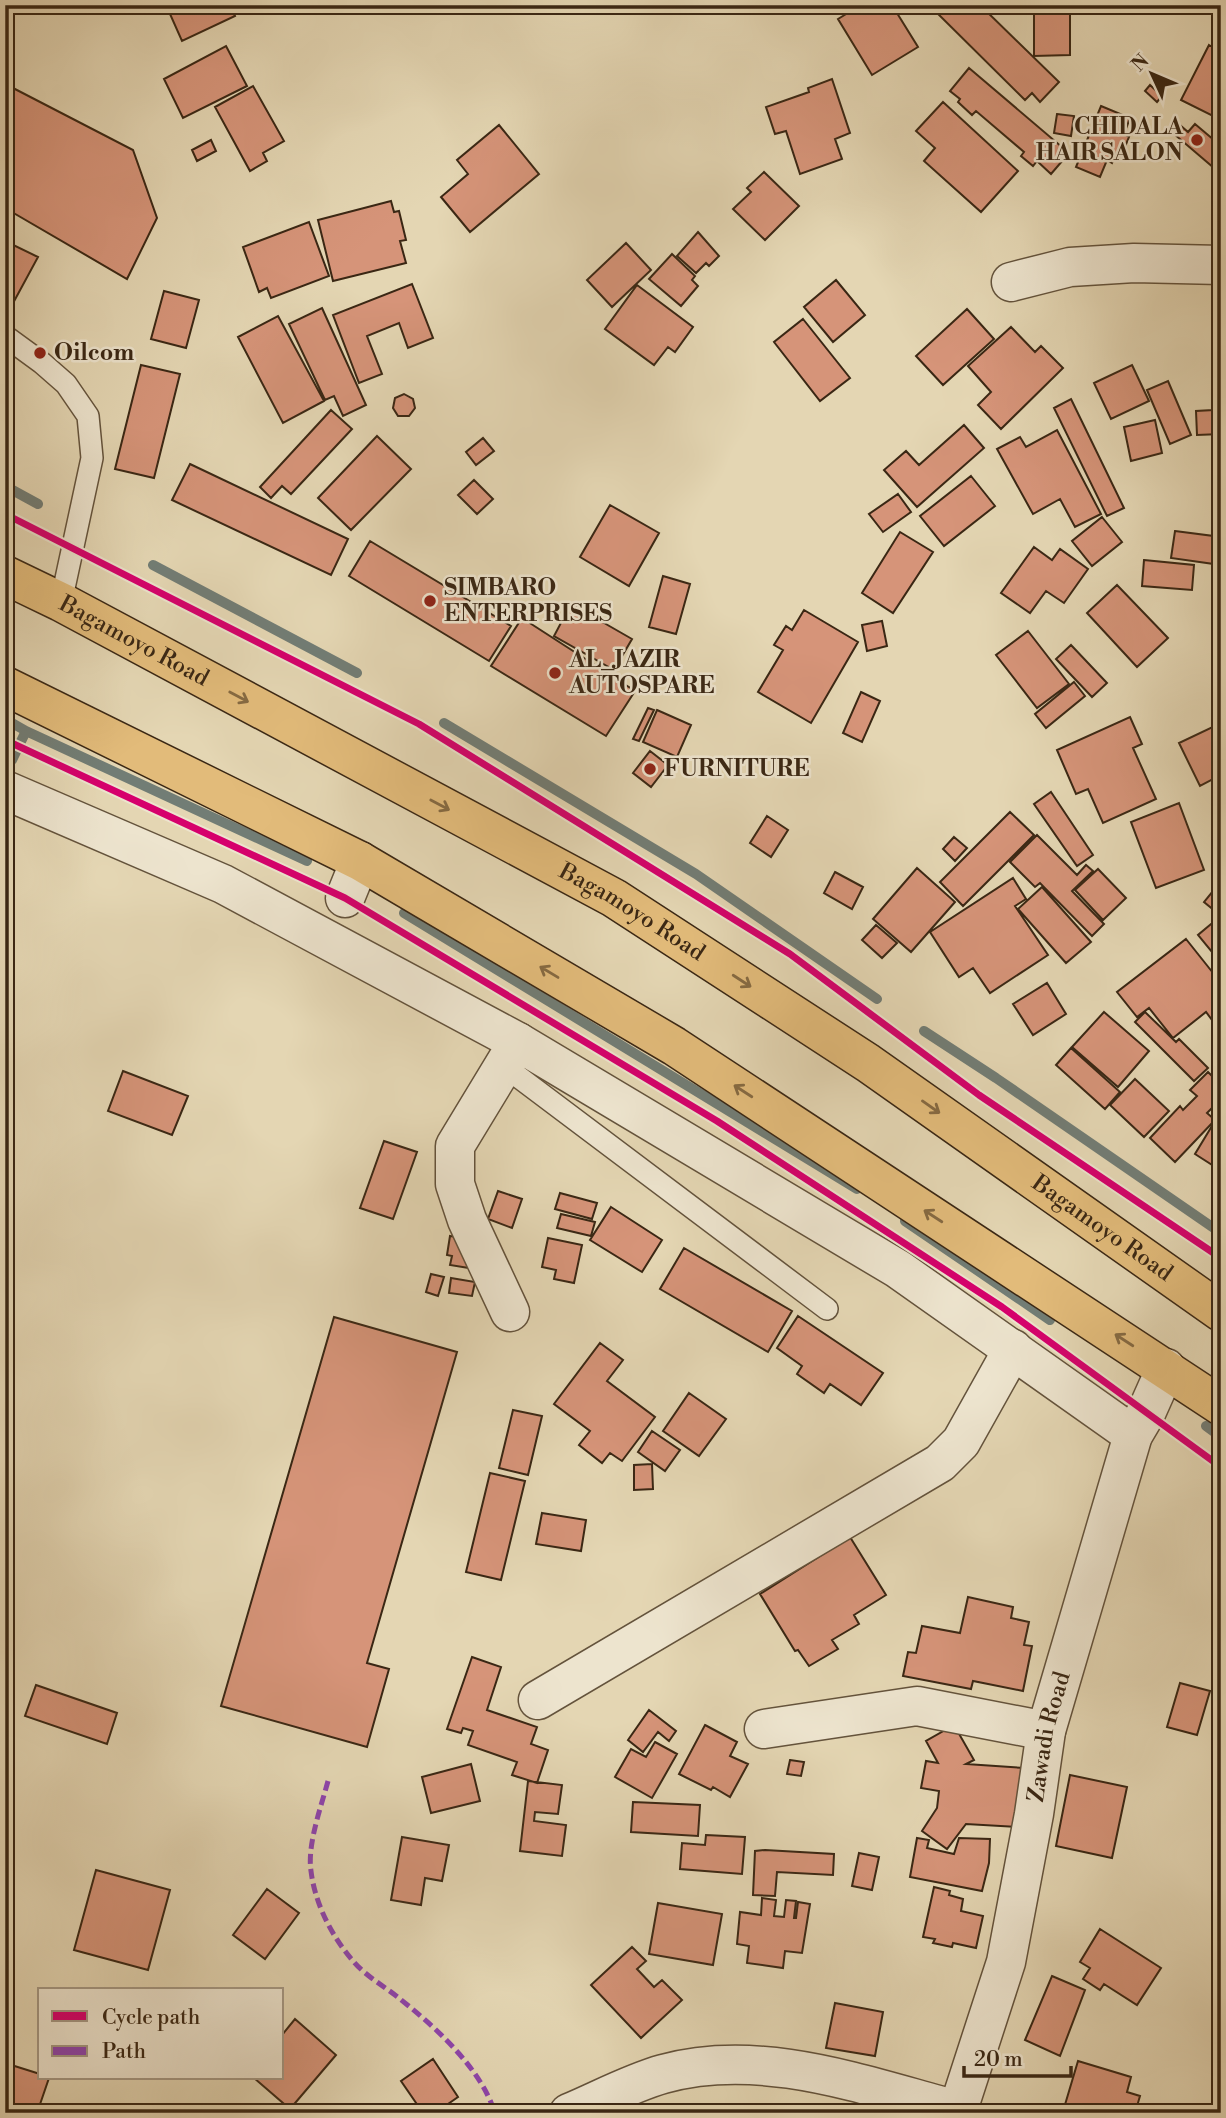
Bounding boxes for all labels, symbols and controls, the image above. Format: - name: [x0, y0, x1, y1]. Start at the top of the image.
- north arrow: [1118, 38, 1188, 108]
- text: N: [1127, 49, 1154, 77]
- place label: CHIDALA HAIR SALON: [1036, 113, 1184, 167]
- marker: CHIDALA HAIR SALON: [1189, 132, 1205, 148]
- place label: Oilcom: [54, 339, 134, 367]
- marker: Oilcom: [32, 345, 48, 361]
- place label: SIMBARO ENTERPRISES: [444, 574, 612, 628]
- street label: Bagamoyo Road: [53, 589, 214, 693]
- marker: SIMBARO ENTERPRISES: [422, 593, 438, 609]
- place label: AL_JAZIR AUTOSPARE: [568, 646, 715, 700]
- marker: AL_JAZIR AUTOSPARE: [547, 665, 563, 681]
- one-way arrow: [229, 690, 249, 704]
- place label: FURNITURE: [664, 755, 810, 783]
- marker: FURNITURE: [642, 761, 658, 777]
- one-way arrow: [429, 798, 450, 812]
- street label: Bagamoyo Road: [553, 857, 710, 967]
- one-way arrow: [539, 965, 559, 979]
- one-way arrow: [732, 974, 751, 988]
- one-way arrow: [733, 1084, 753, 1098]
- one-way arrow: [921, 1100, 940, 1114]
- street label: Bagamoyo Road: [1026, 1168, 1178, 1287]
- one-way arrow: [924, 1208, 943, 1223]
- one-way arrow: [1114, 1333, 1134, 1347]
- street label: Zawadi Road: [1022, 1668, 1077, 1804]
- legend: [38, 1988, 284, 2080]
- text: Cycle path: [102, 2005, 201, 2031]
- scale bar: [964, 2034, 1070, 2078]
- text: Path: [102, 2039, 147, 2065]
- text: 20 m: [974, 2047, 1023, 2073]

